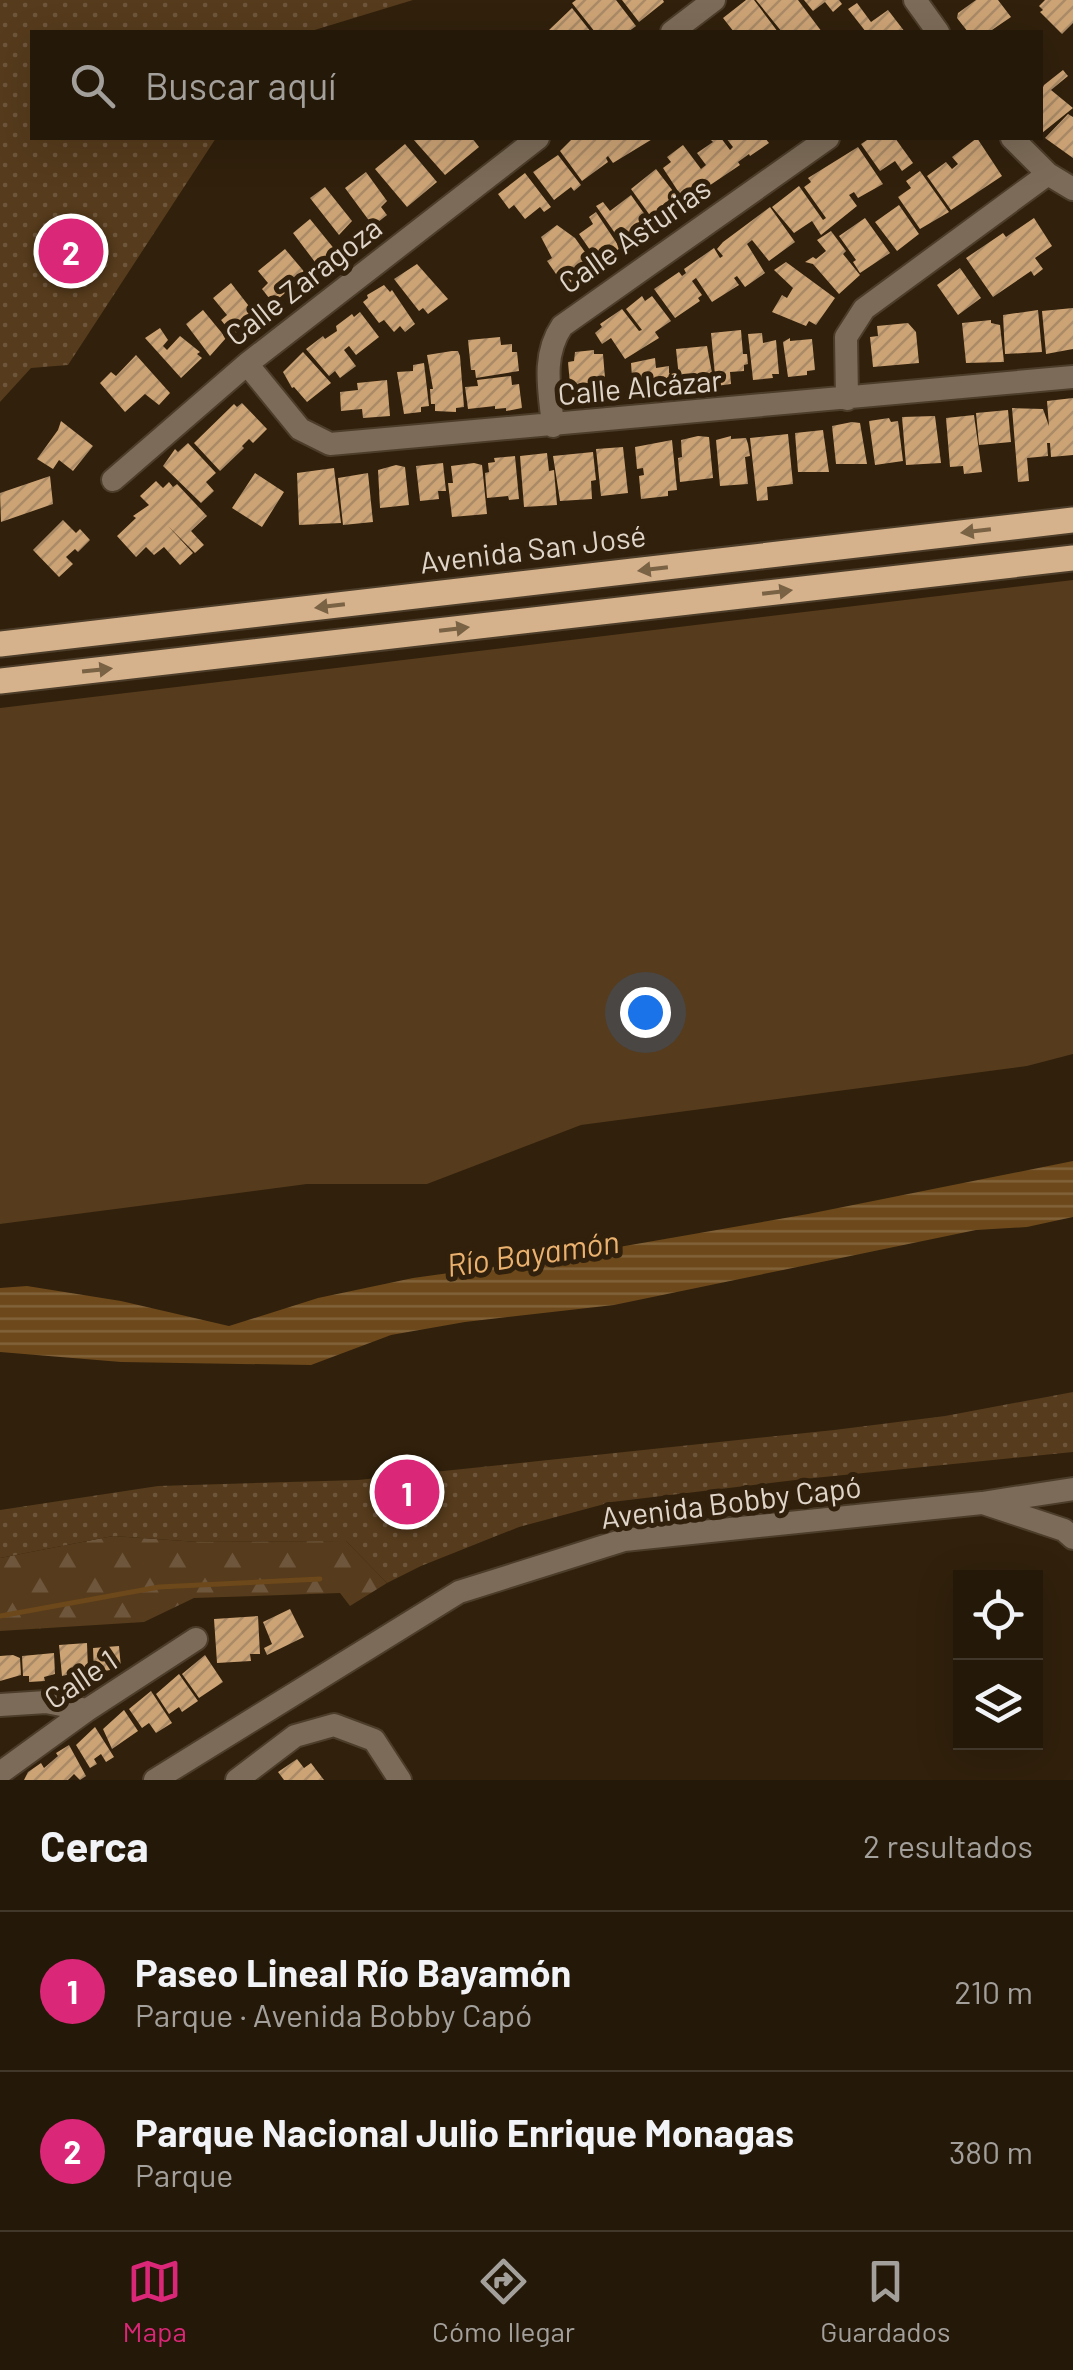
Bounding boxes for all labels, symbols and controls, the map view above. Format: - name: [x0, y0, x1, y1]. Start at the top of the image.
- search box: [30, 30, 1043, 140]
- icon: search: [65, 58, 120, 113]
- text: Buscar aquí: [145, 62, 336, 108]
- street label: Calle Asturias: [551, 169, 717, 300]
- street label: Calle Zaragoza: [218, 208, 388, 353]
- pin: 2: [38, 214, 104, 288]
- street label: Calle Alcázar: [556, 361, 724, 411]
- street label: Avenida San José: [418, 516, 648, 580]
- one-way arrow: [960, 523, 992, 539]
- one-way arrow: [637, 561, 669, 577]
- one-way arrow: [762, 584, 794, 600]
- one-way arrow: [314, 598, 346, 614]
- one-way arrow: [439, 621, 471, 637]
- one-way arrow: [81, 662, 113, 678]
- your location: [620, 987, 671, 1038]
- water label: Río Bayamón: [444, 1221, 621, 1283]
- pin: 1: [374, 1454, 440, 1530]
- street label: Avenida Bobby Capó: [599, 1467, 863, 1535]
- map controls: [953, 1570, 1043, 1750]
- button: locate: [953, 1570, 1043, 1660]
- street label: Calle 1: [37, 1641, 123, 1716]
- button: layers: [953, 1660, 1043, 1750]
- text: Cerca: [40, 1820, 149, 1870]
- text: 2 resultados: [863, 1826, 1033, 1864]
- text: Paseo Lineal Río Bayamón: [135, 1949, 571, 1995]
- text: 1: [67, 1972, 78, 2010]
- text: 210 m: [954, 1972, 1033, 2010]
- text: Parque · Avenida Bobby Capó: [135, 1995, 532, 2033]
- text: Parque Nacional Julio Enrique Monagas: [135, 2109, 794, 2155]
- text: 2: [64, 2132, 81, 2170]
- text: 380 m: [949, 2132, 1033, 2170]
- text: Parque: [135, 2155, 233, 2193]
- tab: Mapa: [123, 2254, 187, 2348]
- tab: Cómo llegar: [432, 2254, 575, 2348]
- tab: Guardados: [820, 2254, 950, 2348]

